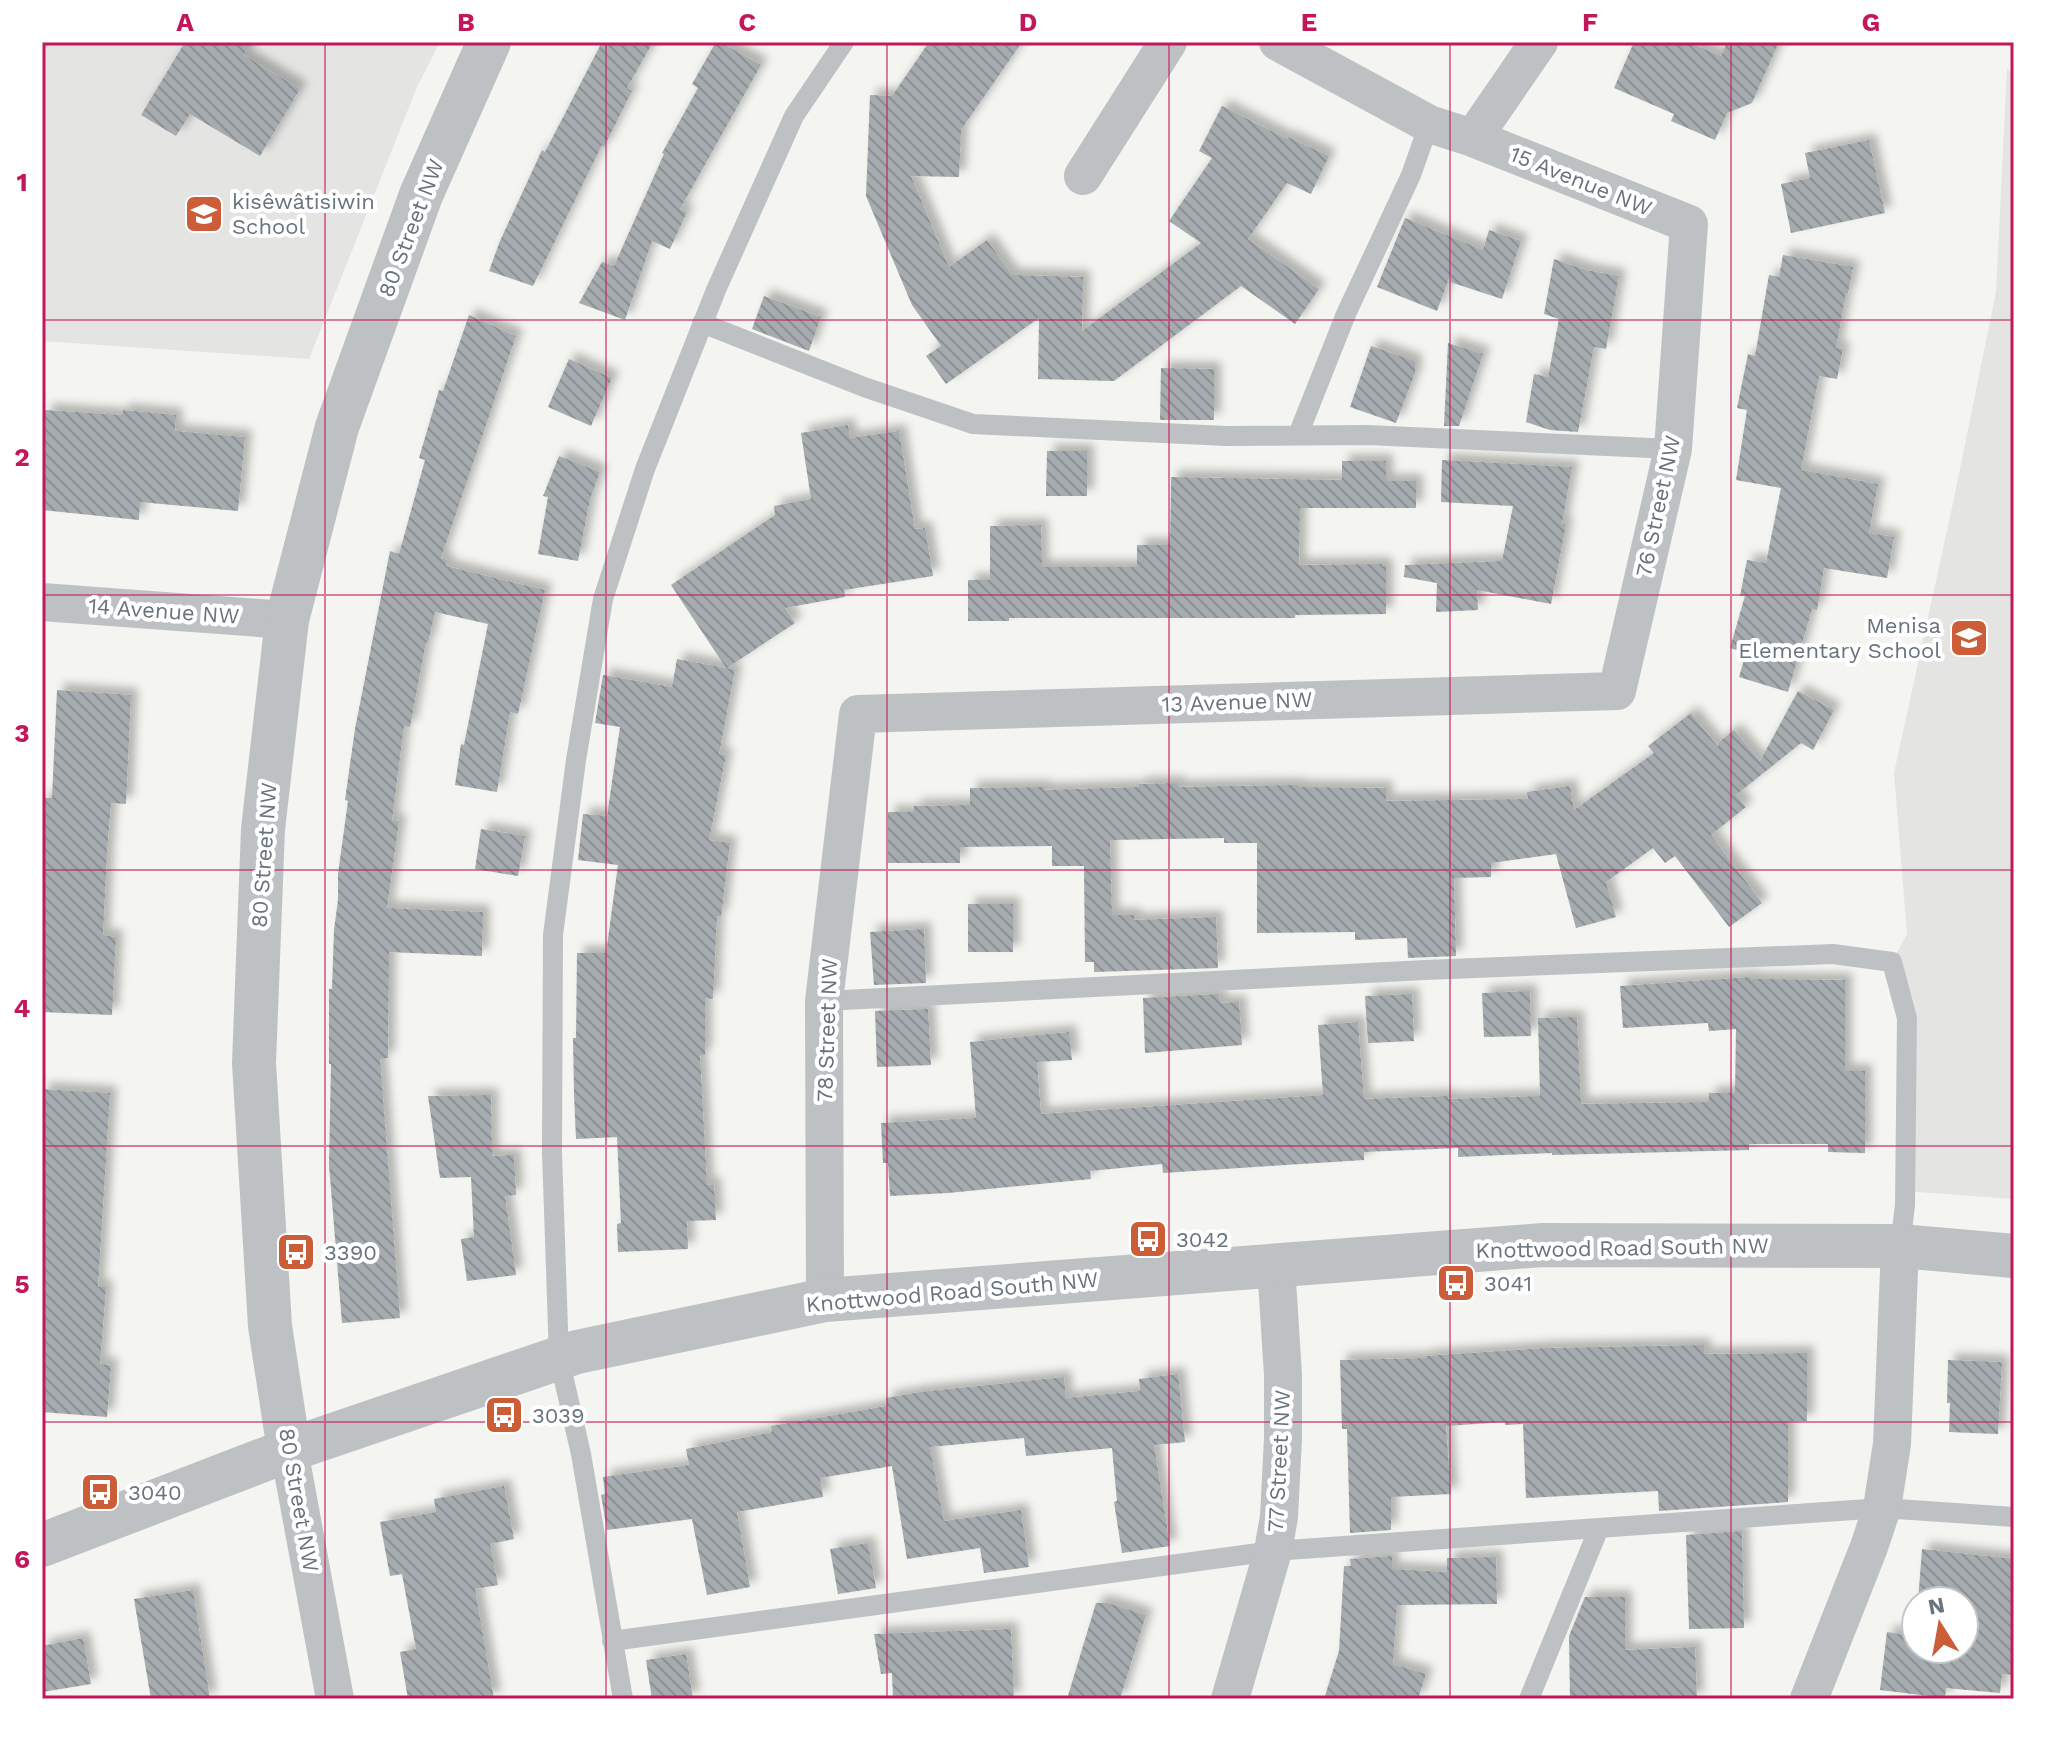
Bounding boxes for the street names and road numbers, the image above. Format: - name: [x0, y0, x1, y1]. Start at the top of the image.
- street label: 15 Avenue NW: [1506, 141, 1656, 221]
- street label: 80 Street NW: [373, 155, 449, 301]
- street label: 76 Street NW: [1631, 433, 1685, 579]
- street label: 14 Avenue NW: [88, 593, 240, 629]
- street label: 13 Avenue NW: [1161, 687, 1313, 717]
- street label: 80 Street NW: [246, 781, 282, 929]
- street label: 78 Street NW: [812, 958, 842, 1102]
- street label: Knottwood Road South NW: [1475, 1233, 1769, 1263]
- street label: Knottwood Road South NW: [805, 1267, 1099, 1317]
- street label: 77 Street NW: [1263, 1389, 1295, 1533]
- street label: 80 Street NW: [274, 1426, 324, 1574]

